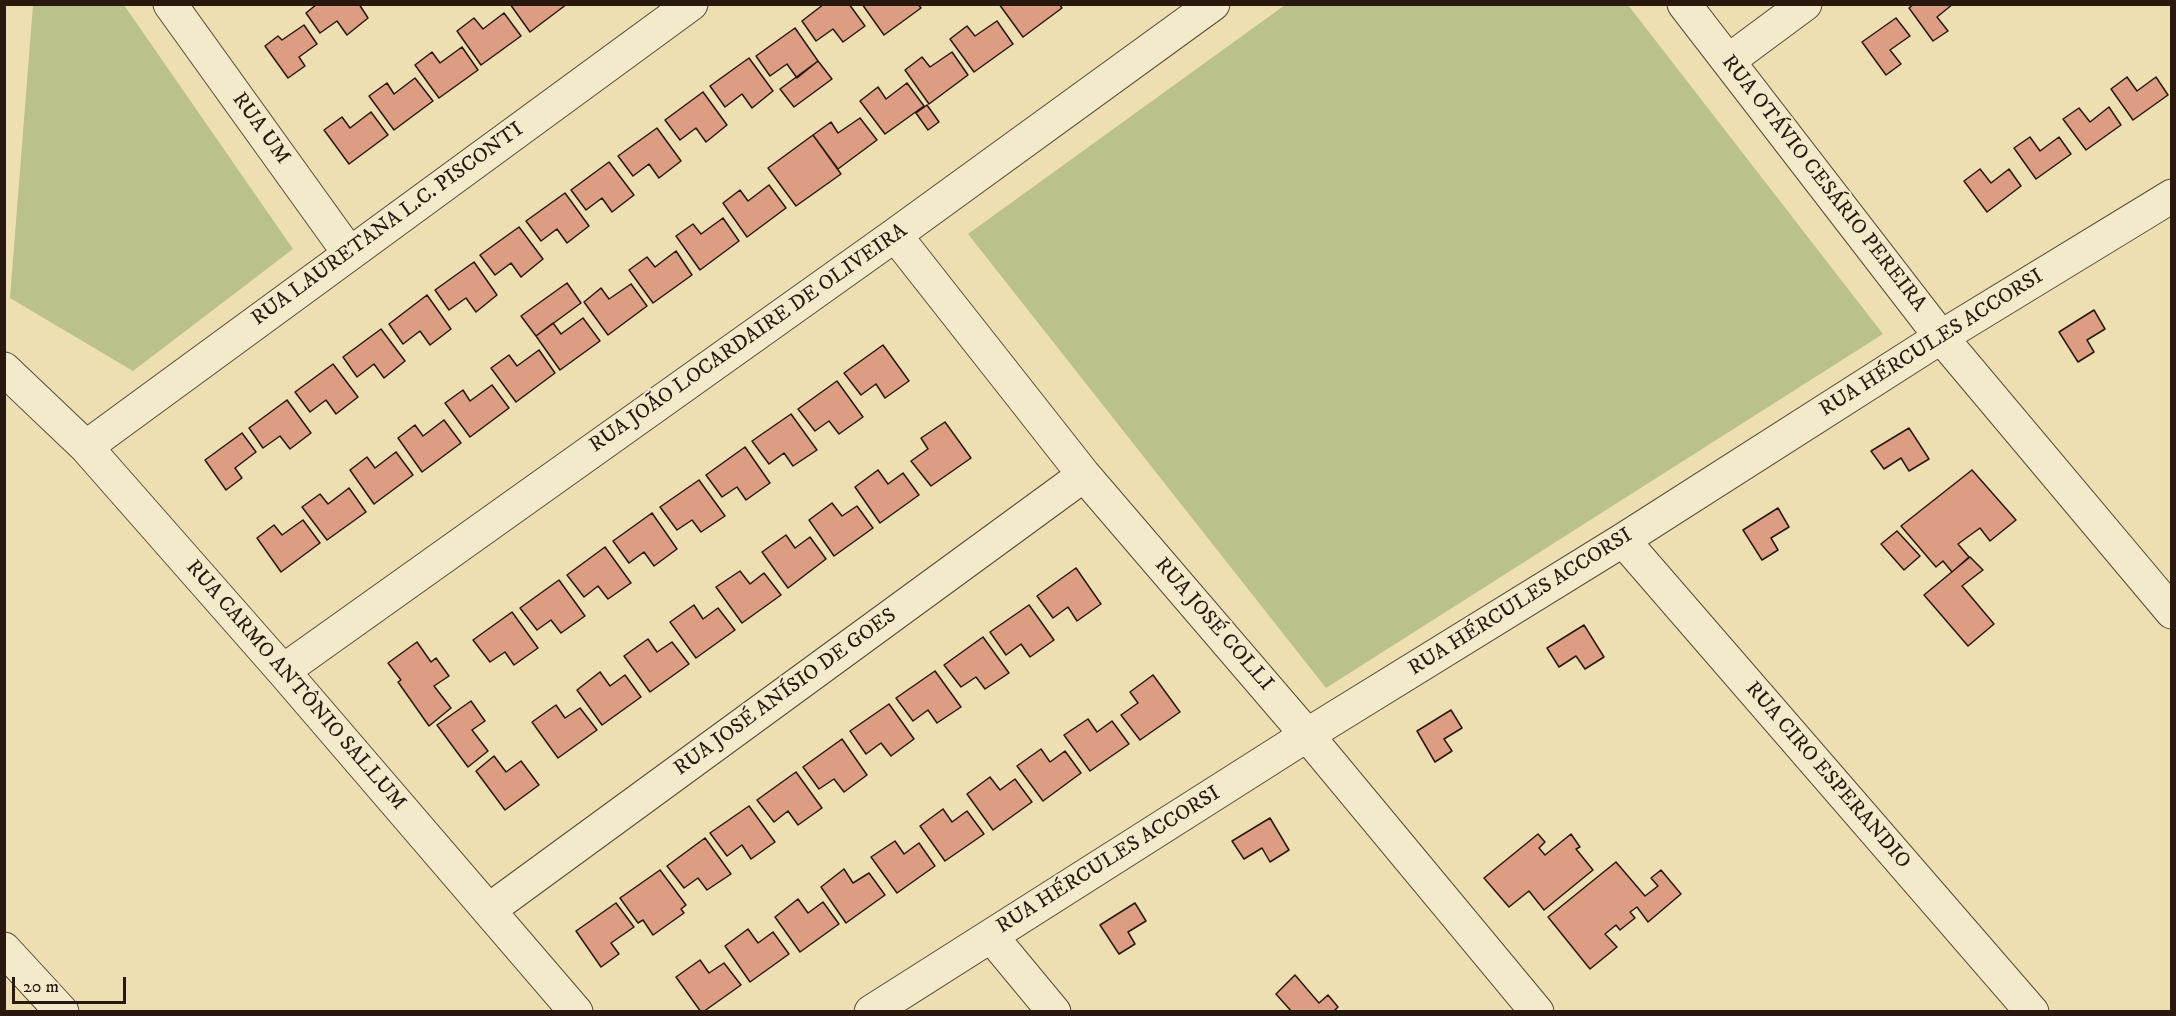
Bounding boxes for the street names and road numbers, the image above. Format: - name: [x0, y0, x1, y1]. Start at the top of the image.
- street label: RUA OTÁVIO CESÁRIO PEREIRA: [1715, 51, 1931, 317]
- street label: RUA UM: [226, 88, 294, 170]
- street label: RUA LAURETANA L.C. PISCONTI: [247, 118, 529, 332]
- street label: RUA JOÃO LOCARDAIRE DE OLIVEIRA: [585, 219, 913, 459]
- street label: RUA HÉRCULES ACCORSI: [1816, 265, 2048, 423]
- street label: RUA HÉRCULES ACCORSI: [1405, 524, 1637, 682]
- street label: RUA JOSÉ COLLI: [1148, 553, 1278, 697]
- street label: RUA CARMO ANTÔNIO SALLUM: [180, 556, 410, 816]
- street label: RUA JOSÉ ANÍSIO DE GOES: [670, 604, 902, 782]
- street label: RUA CIRO ESPERANDIO: [1739, 677, 1915, 875]
- street label: RUA HÉRCULES ACCORSI: [993, 782, 1225, 940]

